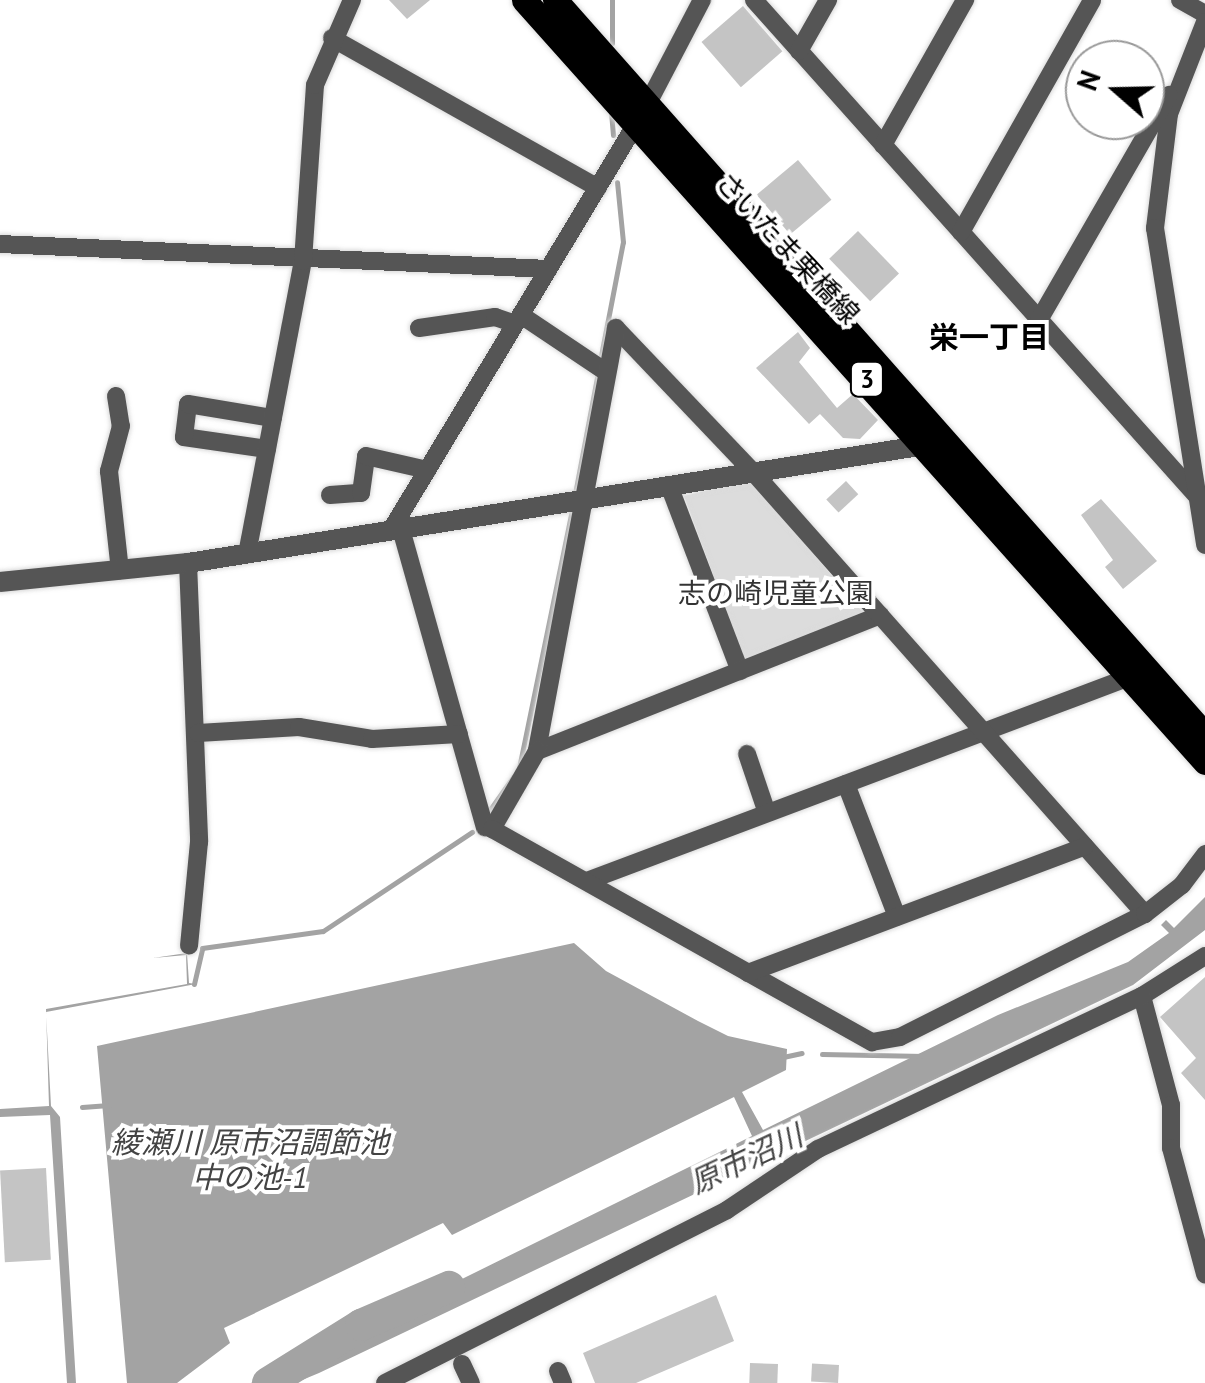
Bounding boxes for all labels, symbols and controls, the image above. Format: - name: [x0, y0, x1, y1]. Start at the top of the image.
- north arrow: [1065, 40, 1165, 140]
- text: N: [1068, 65, 1109, 95]
- street label: さいたま栗橋線: [709, 165, 867, 331]
- district label: 栄一丁目: [929, 319, 1049, 355]
- road number: 3: [850, 359, 884, 399]
- park label: 志の崎児童公園: [678, 576, 874, 610]
- water label: 原市沼川: [684, 1117, 808, 1201]
- water label: 綾瀬川 原市沼調節池 中の池-1: [111, 1124, 389, 1194]

